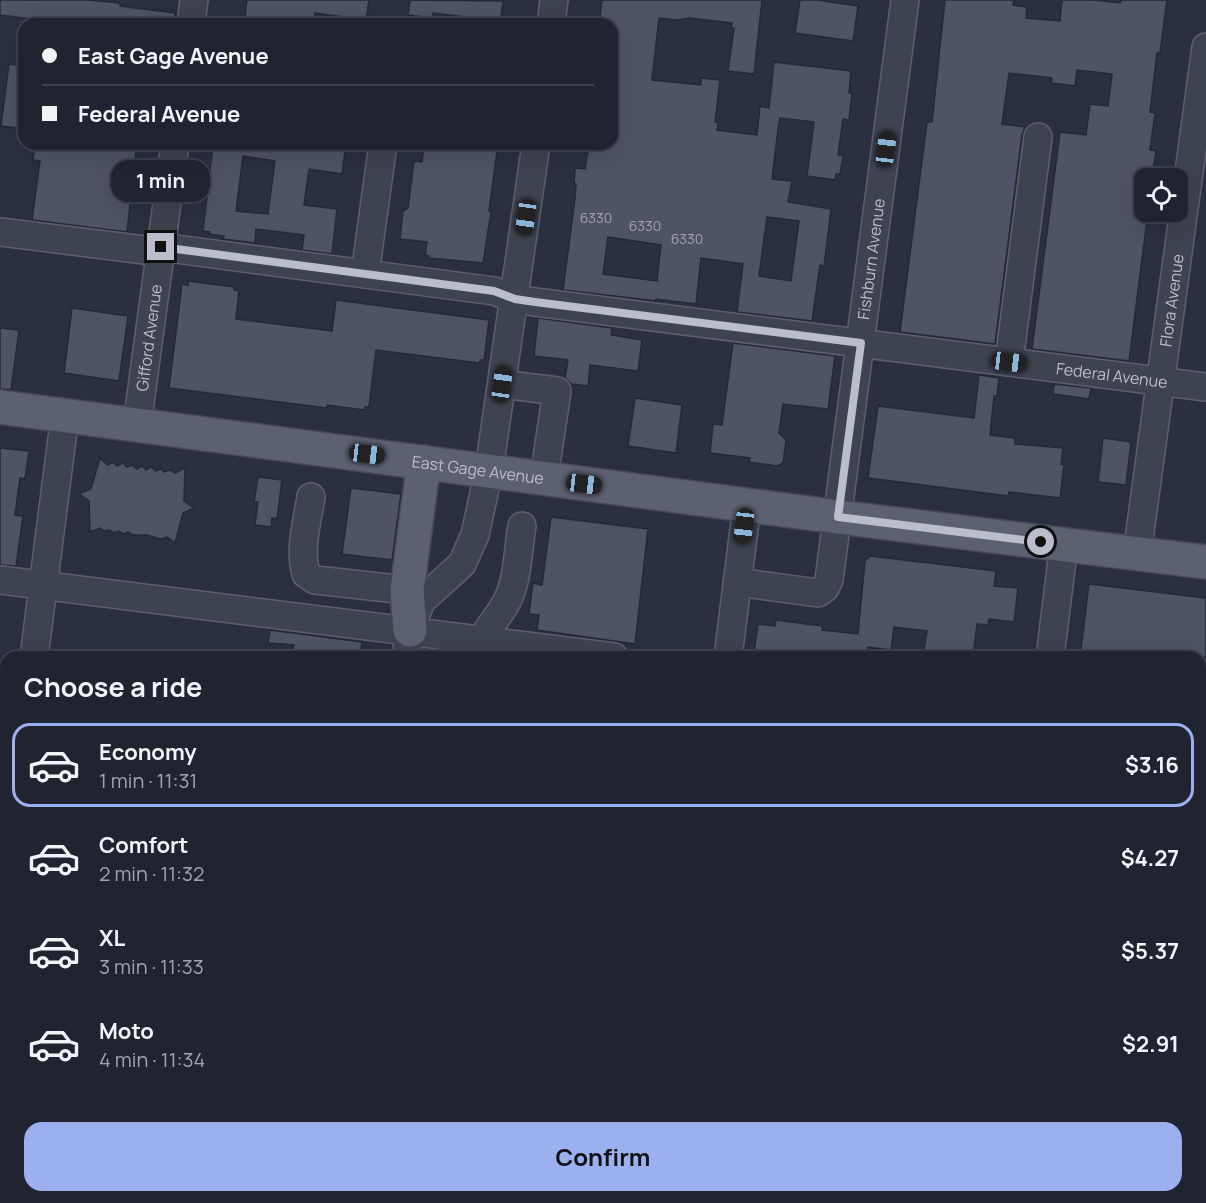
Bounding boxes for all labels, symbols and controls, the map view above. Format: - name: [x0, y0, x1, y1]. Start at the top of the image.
- text: East Gage Avenue: [78, 41, 269, 71]
- text: Federal Avenue: [78, 99, 240, 129]
- car: [875, 130, 897, 168]
- callout: 1 min: [112, 160, 210, 202]
- text: 1 min: [136, 167, 185, 194]
- map controls: [1134, 168, 1188, 222]
- button: locate: [1134, 168, 1188, 222]
- street label: Fishburn Avenue: [852, 197, 890, 321]
- car: [515, 198, 537, 236]
- house number: 6330: [580, 208, 612, 227]
- house number: 6330: [629, 216, 661, 235]
- house number: 6330: [671, 229, 703, 248]
- route end: [147, 233, 174, 260]
- street label: Flora Avenue: [1154, 252, 1189, 348]
- street label: Gifford Avenue: [131, 283, 167, 393]
- car: [990, 351, 1028, 373]
- street label: Federal Avenue: [1055, 357, 1169, 393]
- car: [491, 365, 513, 403]
- car: [348, 443, 386, 465]
- street label: East Gage Avenue: [410, 450, 545, 489]
- car: [565, 473, 603, 495]
- car: [733, 507, 755, 545]
- route start: [1027, 528, 1054, 555]
- text: Choose a ride: [24, 668, 202, 705]
- text: Economy: [99, 737, 197, 767]
- icon: car: [27, 738, 81, 792]
- text: $3.16: [1125, 750, 1179, 780]
- text: 1 min · 11:31: [99, 767, 197, 794]
- text: Comfort: [99, 830, 188, 860]
- icon: car: [27, 831, 81, 885]
- text: $4.27: [1121, 843, 1179, 873]
- text: 2 min · 11:32: [99, 860, 204, 887]
- text: XL: [99, 923, 125, 953]
- icon: car: [27, 924, 81, 978]
- text: $5.37: [1121, 936, 1179, 966]
- text: 3 min · 11:33: [99, 953, 204, 980]
- text: Moto: [99, 1016, 154, 1046]
- icon: car: [27, 1017, 81, 1071]
- text: $2.91: [1122, 1029, 1179, 1059]
- text: 4 min · 11:34: [99, 1046, 205, 1073]
- button: Confirm: [24, 1122, 1182, 1191]

